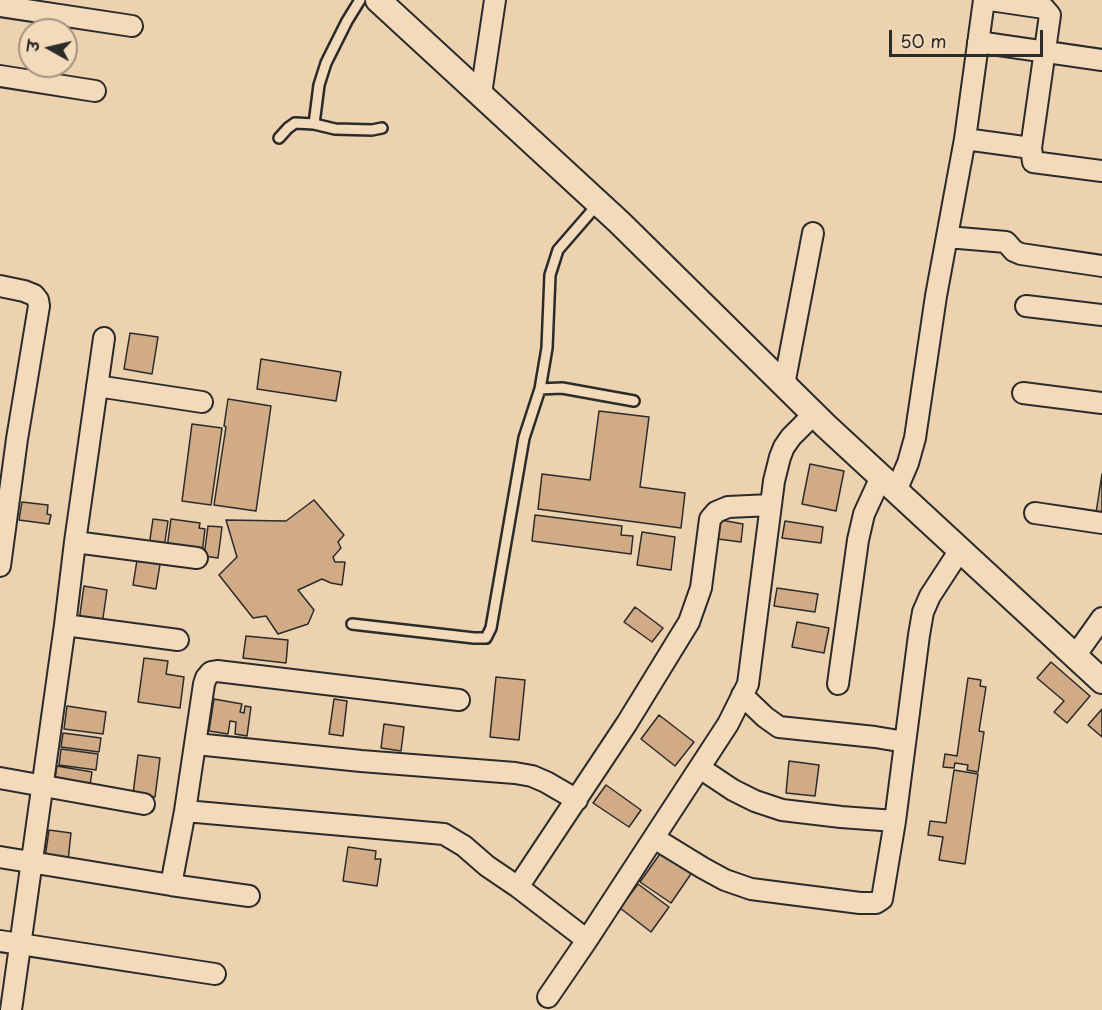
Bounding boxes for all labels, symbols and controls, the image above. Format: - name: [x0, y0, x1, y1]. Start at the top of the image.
- north arrow: [18, 18, 78, 78]
- scale bar: [892, 18, 1046, 56]
- text: 50 m: [900, 27, 947, 54]
- text: उ: [20, 39, 45, 53]

